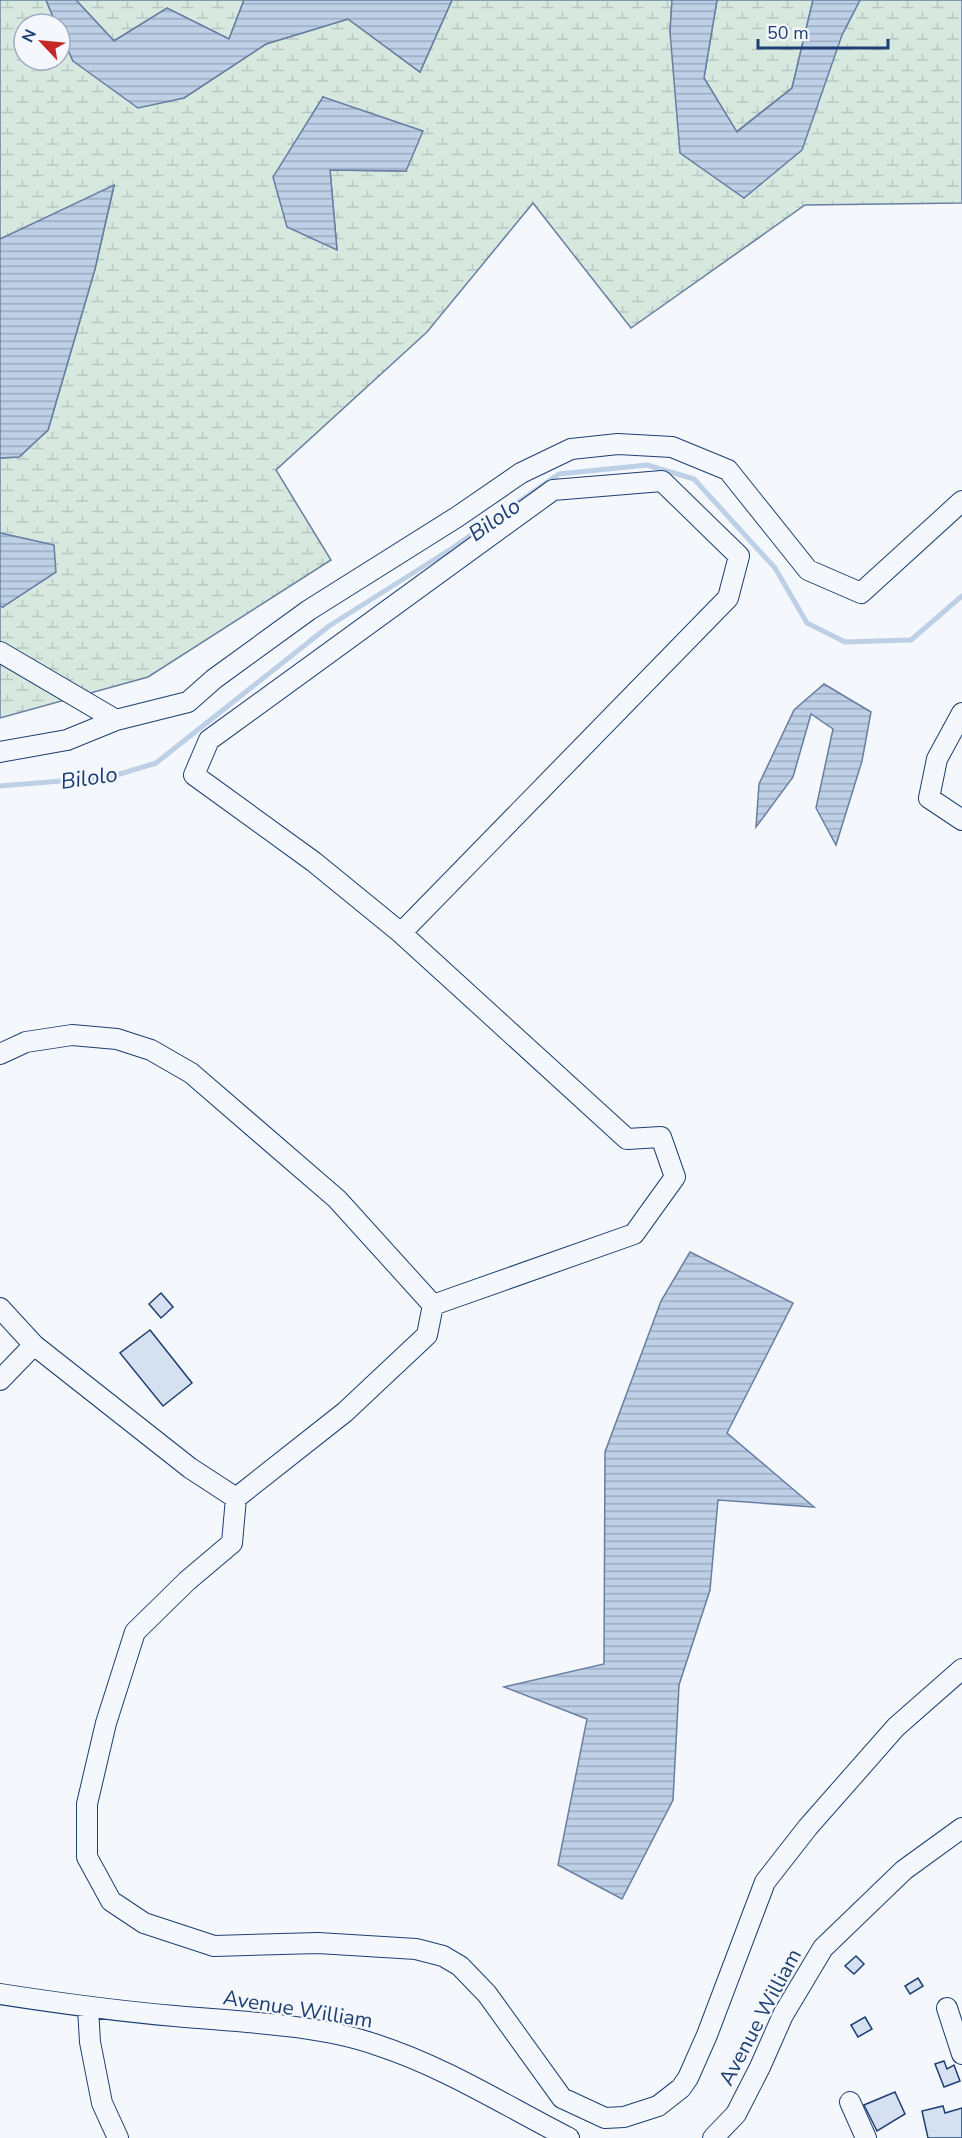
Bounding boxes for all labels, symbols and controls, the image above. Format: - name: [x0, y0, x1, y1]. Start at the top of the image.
- north arrow: [12, 12, 72, 72]
- scale bar: [758, 12, 888, 50]
- text: 50 m: [767, 21, 809, 45]
- text: N: [17, 26, 42, 46]
- water label: Bilolo: [463, 491, 527, 549]
- water label: Bilolo: [59, 759, 120, 797]
- street label: Avenue William: [712, 1944, 808, 2090]
- street label: Avenue William: [221, 1983, 375, 2035]

